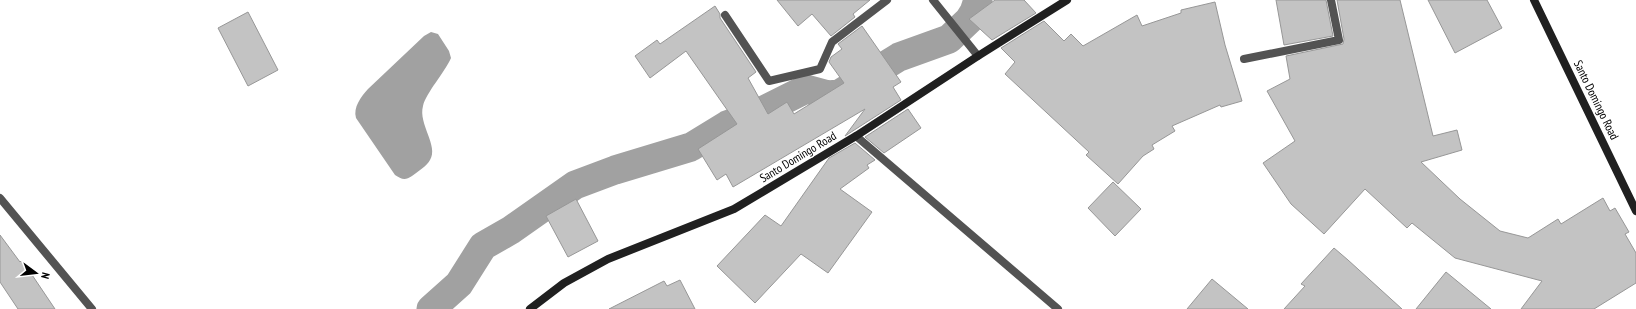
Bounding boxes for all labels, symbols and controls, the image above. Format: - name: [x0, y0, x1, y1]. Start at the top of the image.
- street label: Santo Domingo Road: [1571, 58, 1622, 142]
- street label: Santo Domingo Road: [757, 128, 839, 185]
- north arrow: [16, 253, 56, 293]
- text: N: [38, 271, 53, 280]

